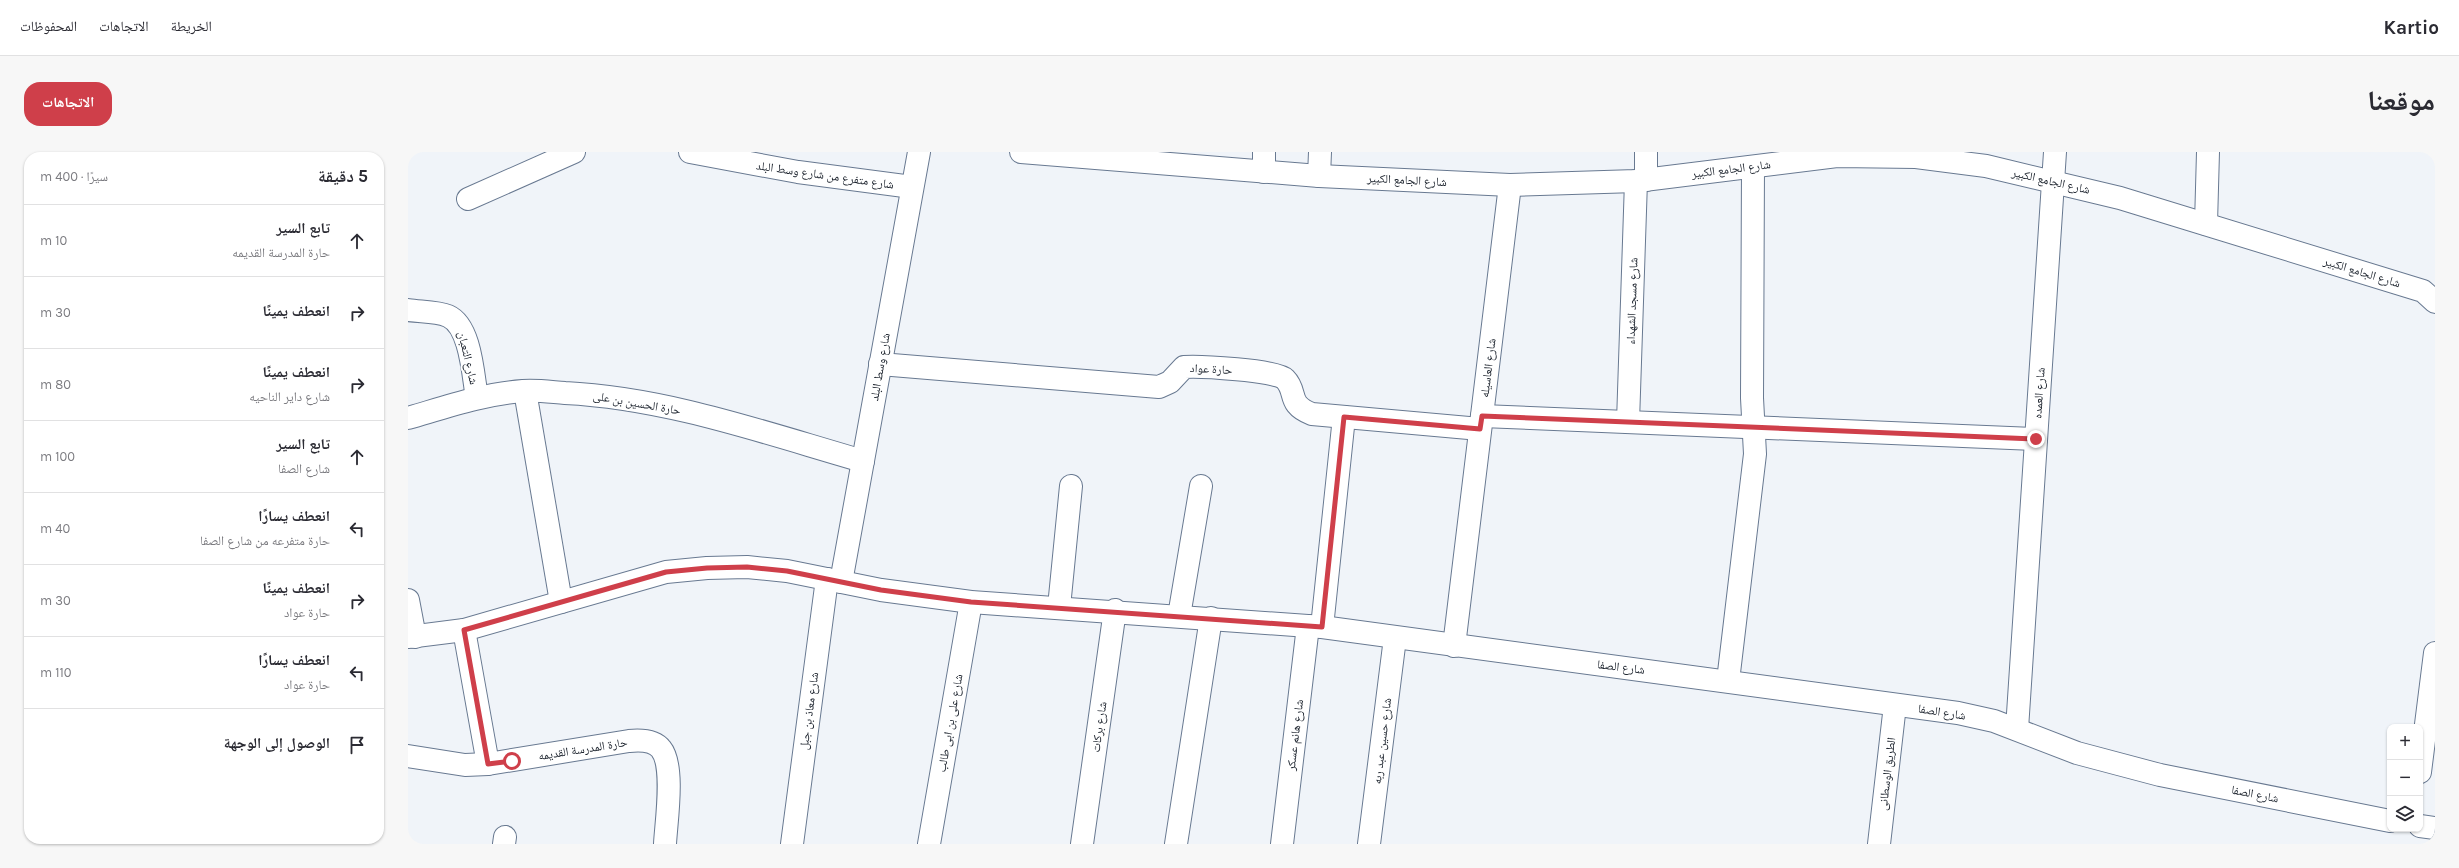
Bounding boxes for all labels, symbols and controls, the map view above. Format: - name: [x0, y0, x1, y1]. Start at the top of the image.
- text: Kartio: [2384, 17, 2439, 39]
- text: المحفوظات: [20, 18, 77, 35]
- text: الاتجاهات: [99, 18, 149, 35]
- text: الخريطة: [171, 18, 212, 35]
- button: الاتجاهات: [24, 82, 112, 126]
- text: موقعنا: [2367, 84, 2435, 117]
- street label: شارع الجامع الكبير: [1690, 157, 1772, 182]
- street label: شارع متفرع من شارع وسط البلد: [755, 158, 895, 193]
- street label: شارع الجامع الكبير: [2009, 165, 2092, 198]
- text: 5 دقيقة: [318, 166, 368, 186]
- text: سيرًا · 400 m: [40, 169, 108, 184]
- street label: شارع الجامع الكبير: [1366, 171, 1447, 190]
- text: تابع السير: [276, 219, 330, 237]
- icon: ahead: [346, 230, 368, 252]
- text: 10 m: [40, 233, 67, 248]
- text: حارة المدرسة القديمه: [232, 245, 330, 260]
- street label: شارع الجامع الكبير: [2321, 253, 2402, 291]
- street label: شارع مسجد الشهداء: [1623, 257, 1642, 345]
- text: انعطف يمينًا: [263, 302, 330, 320]
- icon: right: [346, 302, 368, 324]
- text: 30 m: [40, 305, 71, 320]
- street label: شارع التعبان: [454, 330, 481, 386]
- street label: شارع وسط البلد: [867, 332, 894, 402]
- street label: شارع العاسيله: [1477, 337, 1500, 399]
- street label: حارة عواد: [1189, 361, 1233, 377]
- text: انعطف يمينًا: [263, 363, 330, 381]
- street label: شارع العمده: [2030, 367, 2049, 419]
- icon: right: [346, 374, 368, 396]
- text: 80 m: [40, 377, 71, 392]
- street label: حارة الحسين بن على: [592, 388, 682, 418]
- text: شارع داير الناحيه: [249, 389, 330, 404]
- route end: [2027, 430, 2045, 448]
- text: تابع السير: [276, 435, 330, 453]
- icon: ahead: [346, 446, 368, 468]
- text: 100 m: [40, 449, 75, 464]
- text: شارع الصفا: [278, 461, 330, 476]
- text: انعطف يسارًا: [258, 507, 330, 525]
- icon: left: [346, 518, 368, 540]
- text: 40 m: [40, 521, 70, 536]
- text: حارة متفرعه من شارع الصفا: [200, 533, 330, 548]
- text: انعطف يمينًا: [263, 579, 330, 597]
- icon: right: [346, 590, 368, 612]
- text: 30 m: [40, 593, 71, 608]
- text: حارة عواد: [284, 605, 330, 620]
- text: انعطف يسارًا: [258, 651, 330, 669]
- street label: شارع الصفا: [1596, 657, 1646, 678]
- icon: left: [346, 662, 368, 684]
- text: 110 m: [40, 665, 72, 680]
- street label: شارع معاذ بن جبل: [797, 671, 822, 751]
- street label: شارع على بن ابى طالب: [934, 673, 967, 773]
- text: حارة عواد: [284, 677, 330, 692]
- street label: شارع حسين عبد ربه: [1370, 697, 1395, 785]
- street label: شارع هانم عسكر: [1284, 698, 1307, 773]
- street label: شارع بركات: [1089, 701, 1110, 753]
- street label: شارع الصفا: [1917, 701, 1967, 724]
- map controls: [2387, 724, 2423, 832]
- button: +: [2387, 724, 2423, 760]
- text: الوصول إلى الوجهة: [224, 734, 330, 752]
- icon: arrive: [346, 734, 368, 756]
- street label: حارة المدرسة القديمه: [537, 735, 629, 763]
- street label: الطريق الوسطانى: [1876, 737, 1899, 811]
- route start: [503, 752, 521, 770]
- button: −: [2387, 760, 2423, 796]
- street label: شارع الصفا: [2230, 783, 2280, 806]
- button: layers: [2387, 796, 2423, 832]

